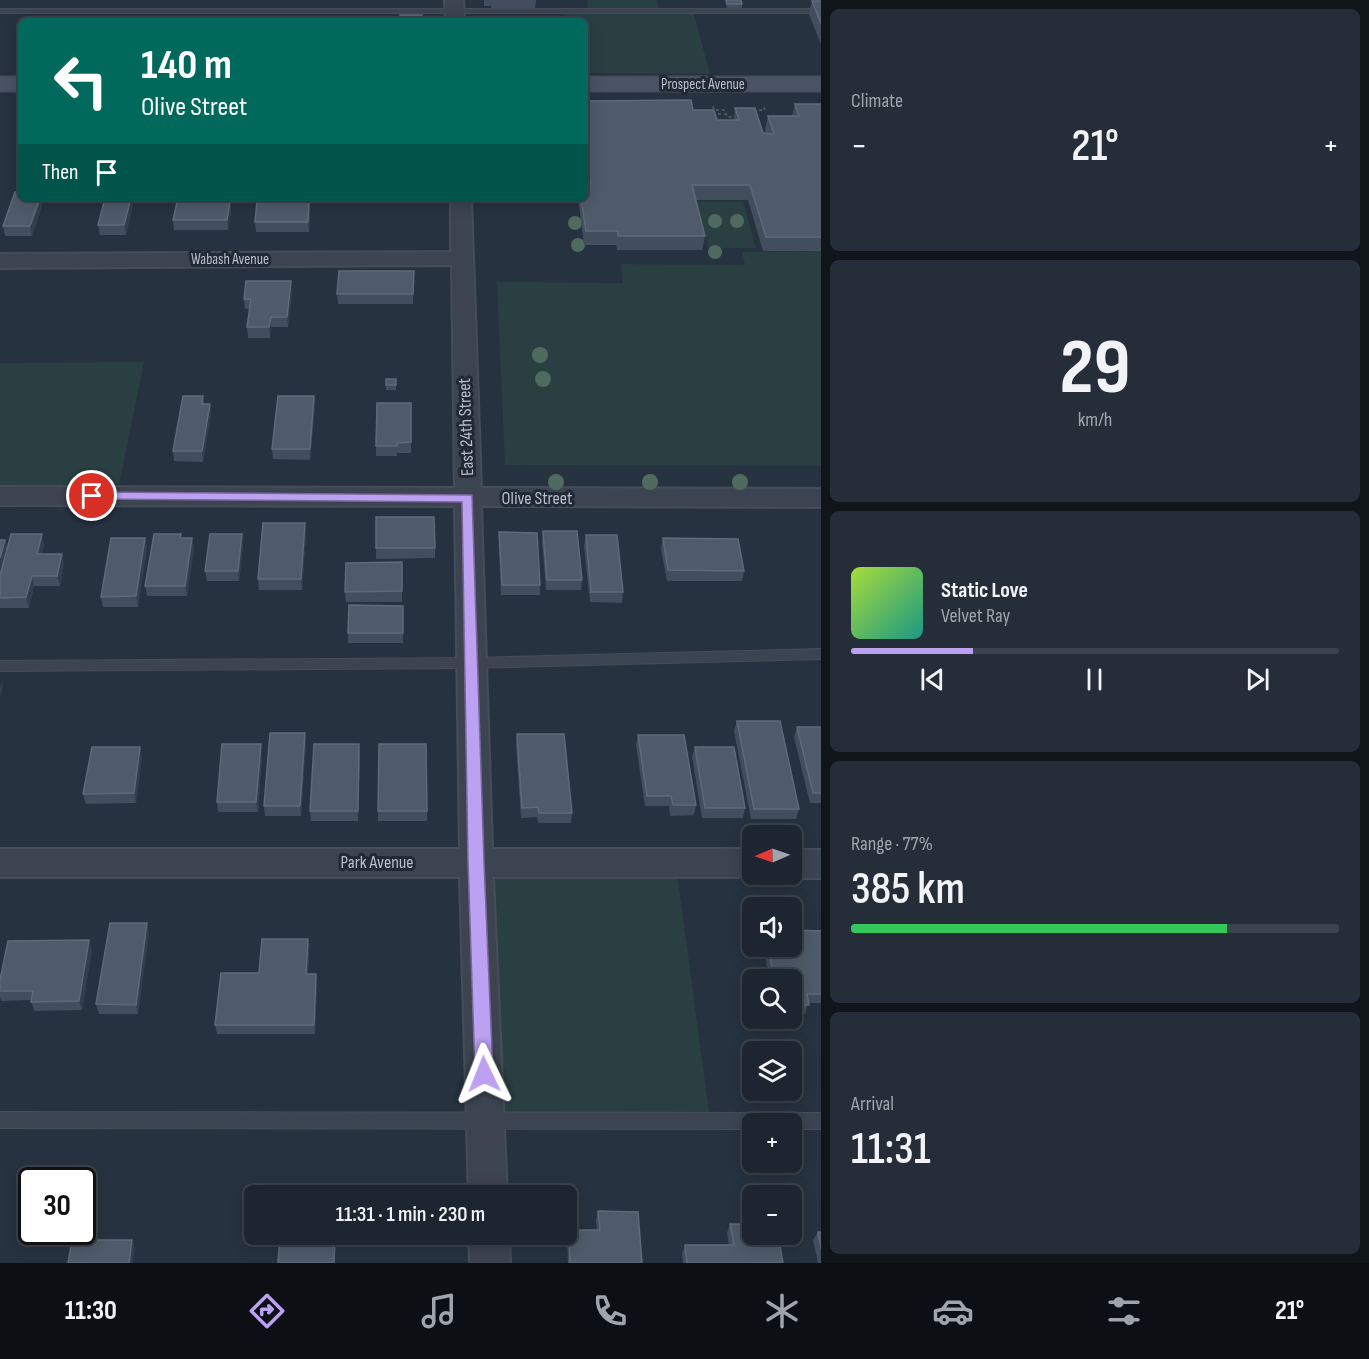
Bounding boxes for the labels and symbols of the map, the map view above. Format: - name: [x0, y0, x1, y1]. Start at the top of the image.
- street label: Prospect Avenue: [661, 75, 745, 94]
- street label: Wabash Avenue: [191, 250, 269, 269]
- street label: East 24th Street: [454, 377, 478, 476]
- pin: [66, 470, 117, 521]
- street label: Olive Street: [502, 488, 573, 509]
- north arrow: [742, 825, 802, 885]
- street label: Park Avenue: [340, 852, 414, 873]
- position arrow: [452, 1042, 516, 1106]
- speed limit sign: 30: [18, 1167, 96, 1245]

